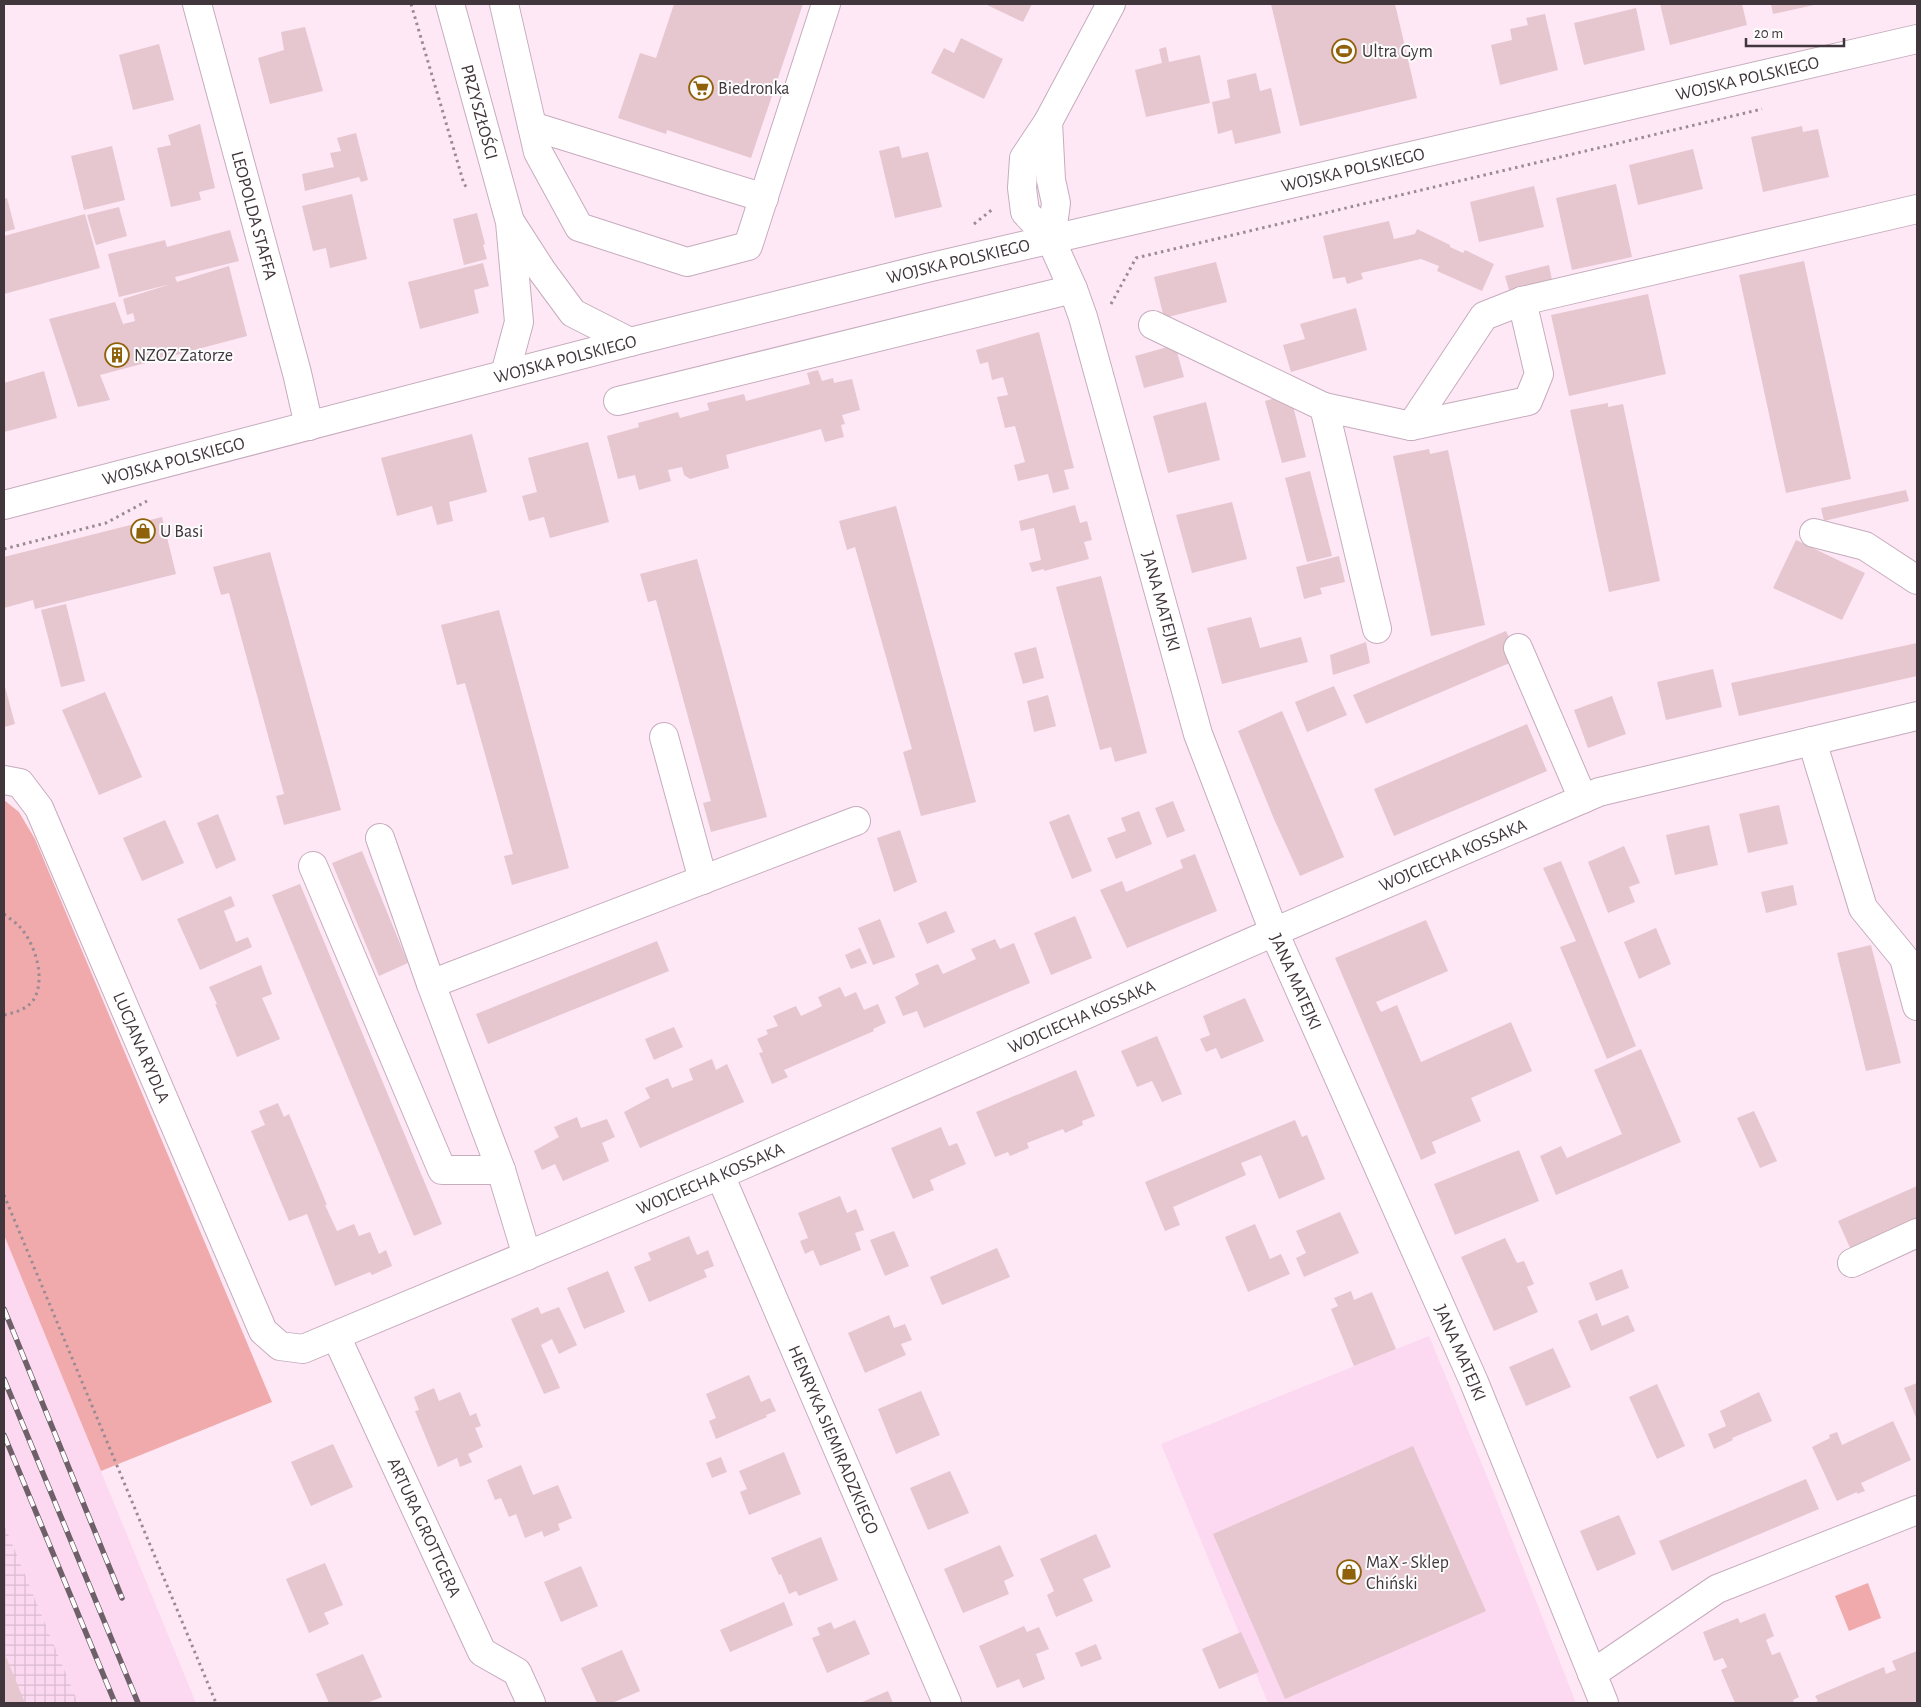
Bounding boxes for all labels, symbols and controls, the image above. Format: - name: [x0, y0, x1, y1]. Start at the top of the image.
- scale bar: [1746, 15, 1844, 47]
- text: 20 m: [1754, 26, 1783, 41]
- sports icon: Ultra Gym: [1331, 38, 1357, 64]
- place label: Ultra Gym: [1362, 43, 1433, 61]
- street label: WOJSKA POLSKIEGO: [1674, 54, 1821, 105]
- street label: PRZYSZŁOŚCI: [457, 63, 500, 162]
- supermarket icon: Biedronka: [688, 75, 714, 101]
- place label: Biedronka: [718, 80, 790, 98]
- street label: WOJSKA POLSKIEGO: [1280, 145, 1427, 196]
- street label: LEOPOLDA STAFFA: [227, 149, 279, 283]
- street label: WOJSKA POLSKIEGO: [885, 236, 1032, 288]
- street label: WOJSKA POLSKIEGO: [492, 333, 639, 387]
- building icon: NZOZ Zatorze: [104, 342, 130, 368]
- place label: NZOZ Zatorze: [134, 347, 233, 365]
- street label: WOJSKA POLSKIEGO: [100, 435, 247, 489]
- shop icon: U Basi: [130, 518, 156, 544]
- place label: U Basi: [160, 523, 203, 541]
- street label: JANA MATEJKI: [1138, 550, 1183, 654]
- street label: WOJCIECHA KOSSAKA: [1377, 816, 1530, 896]
- street label: JANA MATEJKI: [1266, 931, 1324, 1033]
- street label: WOJCIECHA KOSSAKA: [1006, 977, 1159, 1058]
- street label: LUCJANA RYDLA: [109, 990, 172, 1106]
- street label: WOJCIECHA KOSSAKA: [634, 1140, 788, 1219]
- street label: JANA MATEJKI: [1431, 1302, 1489, 1404]
- street label: HENRYKA SIEMIRADZKIEGO: [784, 1343, 881, 1537]
- street label: ARTURA GROTTGERA: [384, 1455, 464, 1601]
- place label: MaX - Sklep Chiński: [1366, 1554, 1449, 1593]
- shop icon: MaX - Sklep Chiński: [1336, 1559, 1362, 1585]

